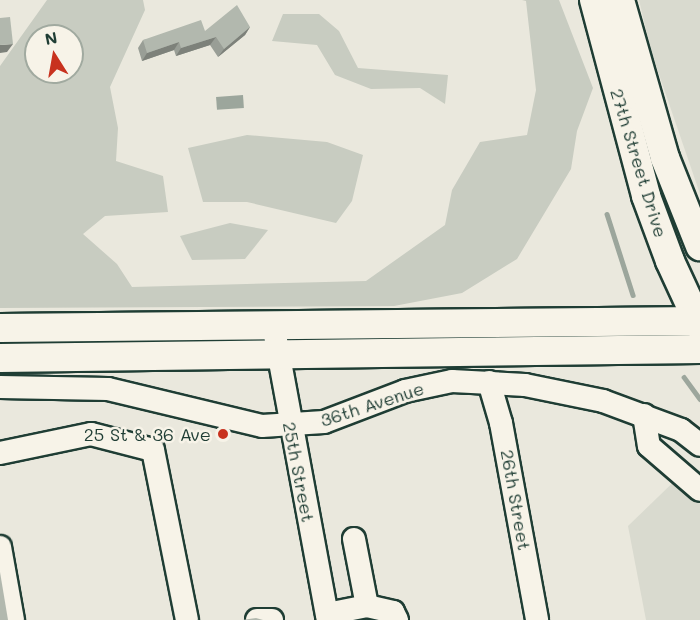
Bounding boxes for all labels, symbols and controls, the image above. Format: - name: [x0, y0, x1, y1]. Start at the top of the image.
- north arrow: [24, 24, 84, 84]
- text: N: [43, 26, 59, 49]
- street label: 27th Street Drive: [606, 86, 672, 240]
- street label: 36th Avenue: [318, 377, 426, 431]
- street label: 25th Street: [279, 420, 319, 524]
- place label: 25 St & 36 Ave: [84, 423, 211, 445]
- marker: 25 St & 36 Ave: [216, 427, 230, 441]
- street label: 26th Street: [497, 448, 535, 552]

